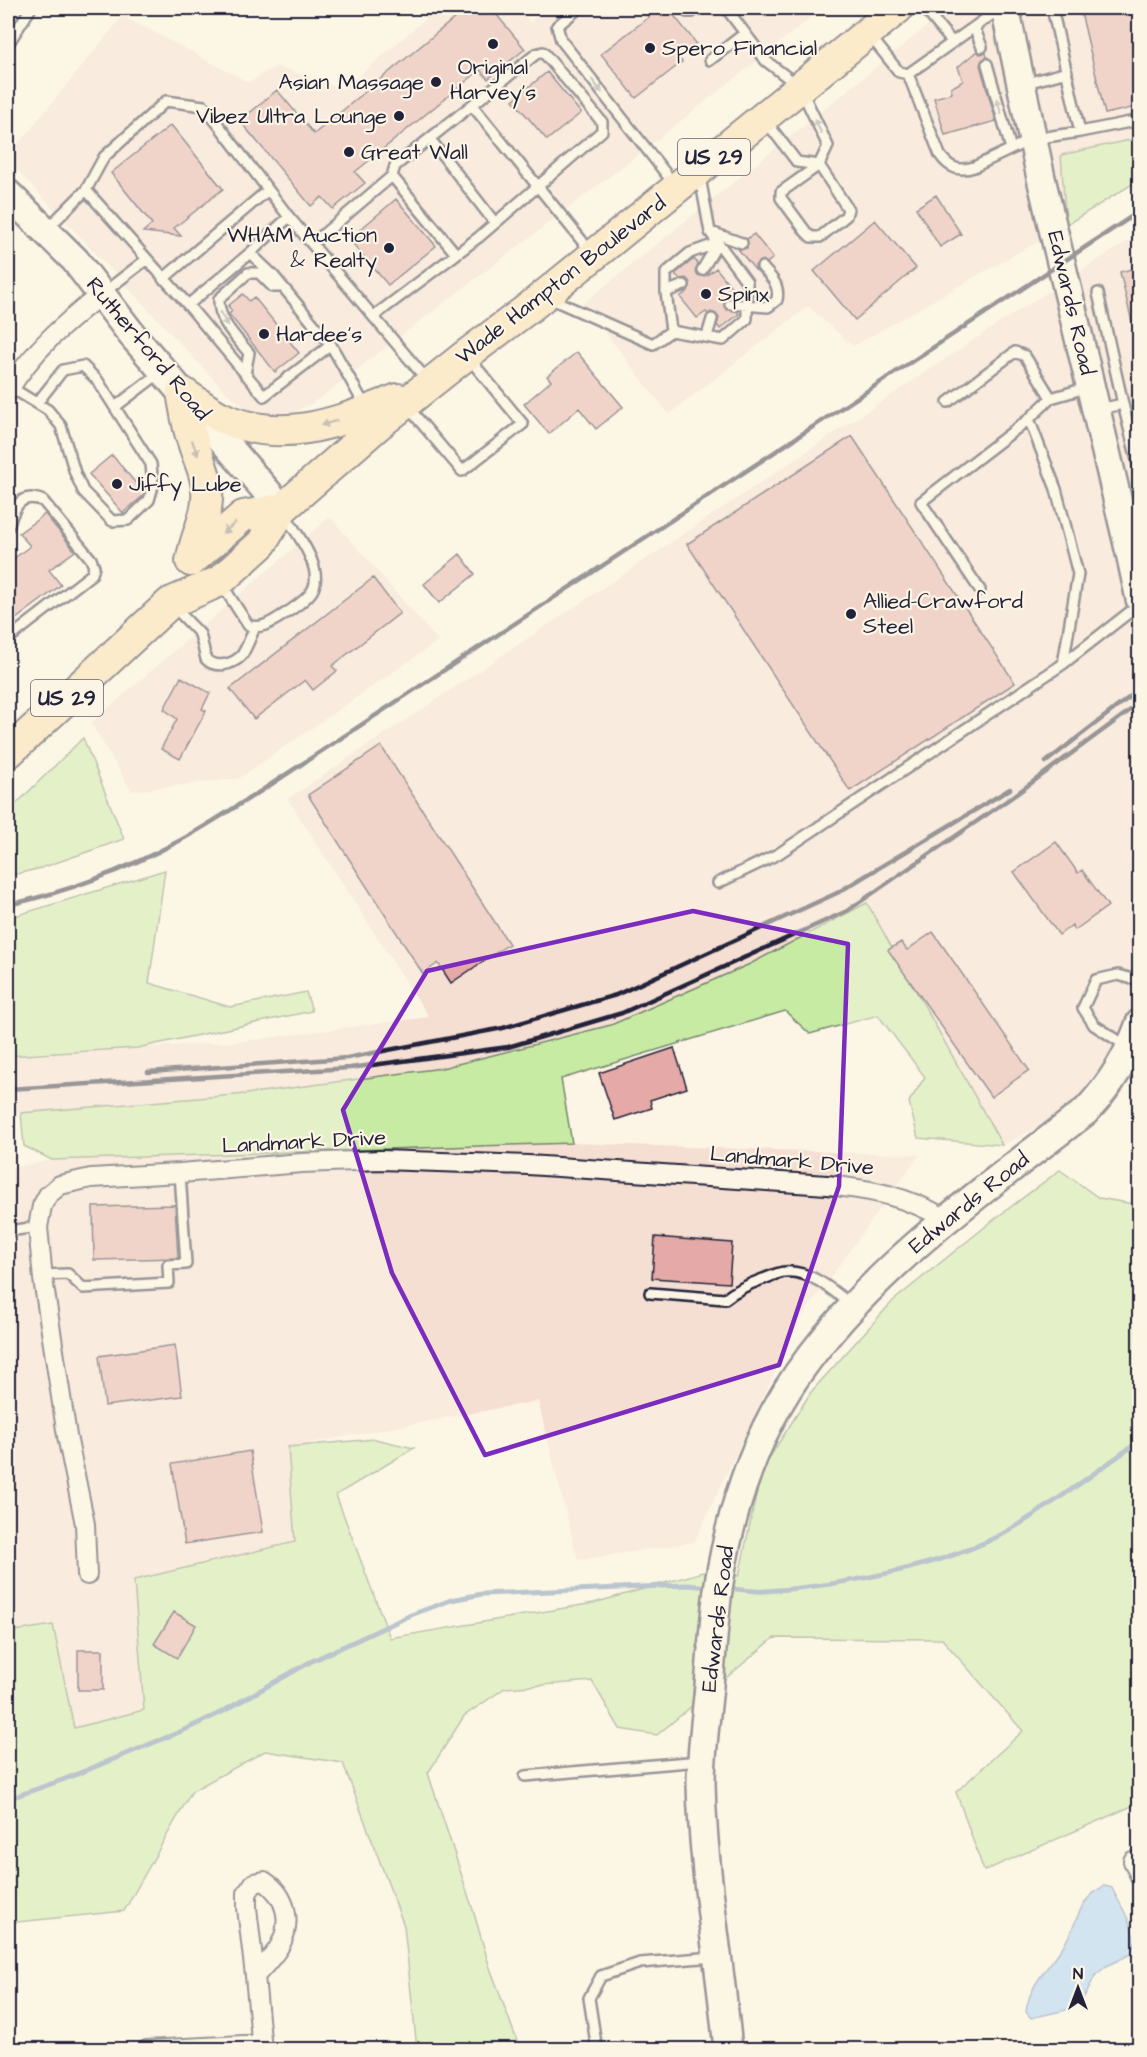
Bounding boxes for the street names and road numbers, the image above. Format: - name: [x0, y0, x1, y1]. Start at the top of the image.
- road number: US 29: [678, 139, 750, 175]
- street label: Wade Hampton Boulevard: [449, 188, 673, 372]
- street label: Edwards Road: [1039, 228, 1103, 378]
- street label: Rutherford Road: [79, 271, 217, 427]
- road number: US 29: [31, 680, 103, 716]
- street label: Landmark Drive: [221, 1122, 387, 1162]
- street label: Landmark Drive: [709, 1138, 875, 1184]
- street label: Edwards Road: [902, 1145, 1036, 1261]
- street label: Edwards Road: [694, 1544, 742, 1694]

